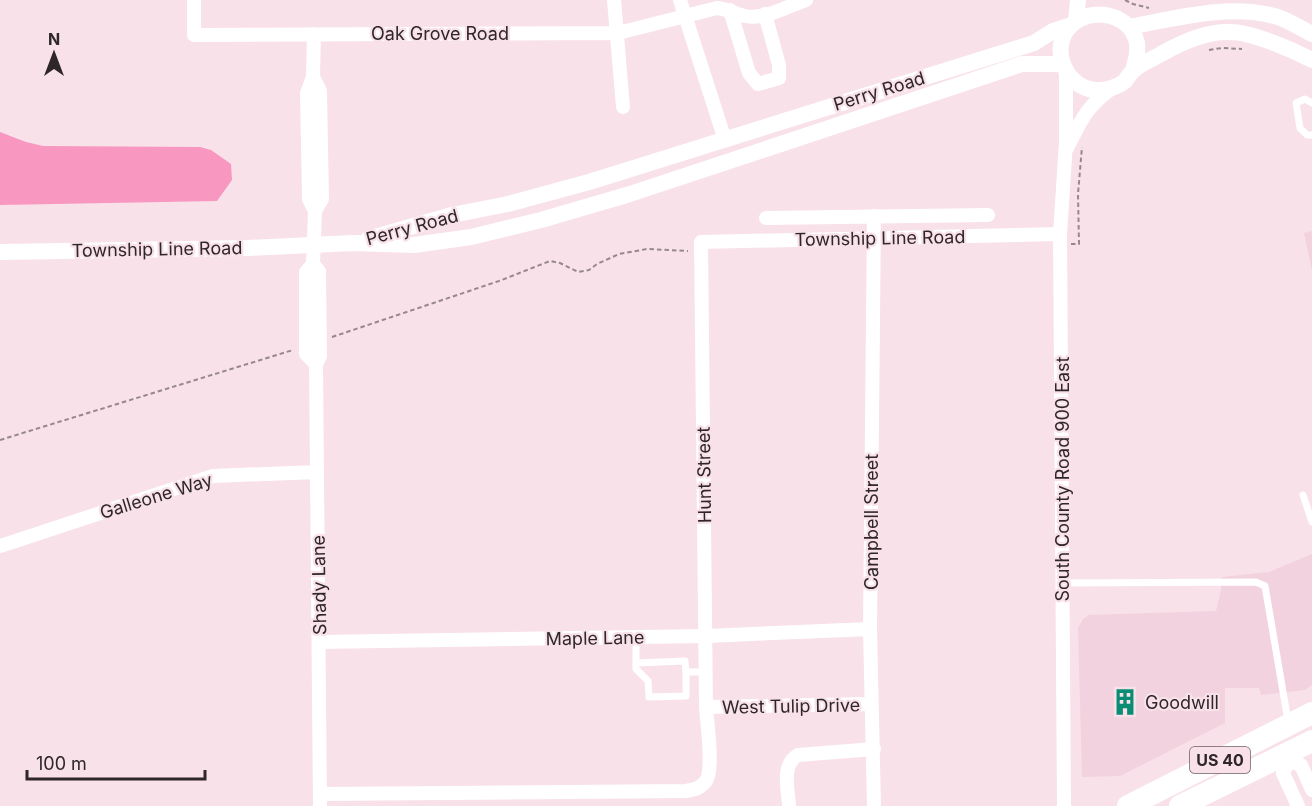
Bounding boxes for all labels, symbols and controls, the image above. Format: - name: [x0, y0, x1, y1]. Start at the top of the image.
- street label: Oak Grove Road: [371, 23, 509, 44]
- north arrow: [24, 24, 84, 84]
- text: N: [48, 29, 60, 49]
- street label: Perry Road: [831, 67, 927, 115]
- street label: Perry Road: [364, 205, 460, 249]
- street label: Township Line Road: [794, 226, 966, 250]
- street label: Township Line Road: [71, 237, 243, 261]
- street label: South County Road 900 East: [1052, 356, 1073, 601]
- street label: Hunt Street: [693, 427, 715, 523]
- street label: Campbell Street: [861, 454, 882, 590]
- street label: Galleone Way: [97, 469, 215, 523]
- street label: Shady Lane: [308, 535, 330, 635]
- street label: Maple Lane: [545, 627, 645, 649]
- building icon: Goodwill: [1110, 687, 1140, 717]
- place label: Goodwill: [1145, 692, 1219, 713]
- street label: West Tulip Drive: [722, 694, 860, 718]
- scale bar: [27, 743, 206, 781]
- road number: US 40: [1190, 747, 1250, 773]
- text: 100 m: [36, 753, 87, 774]

